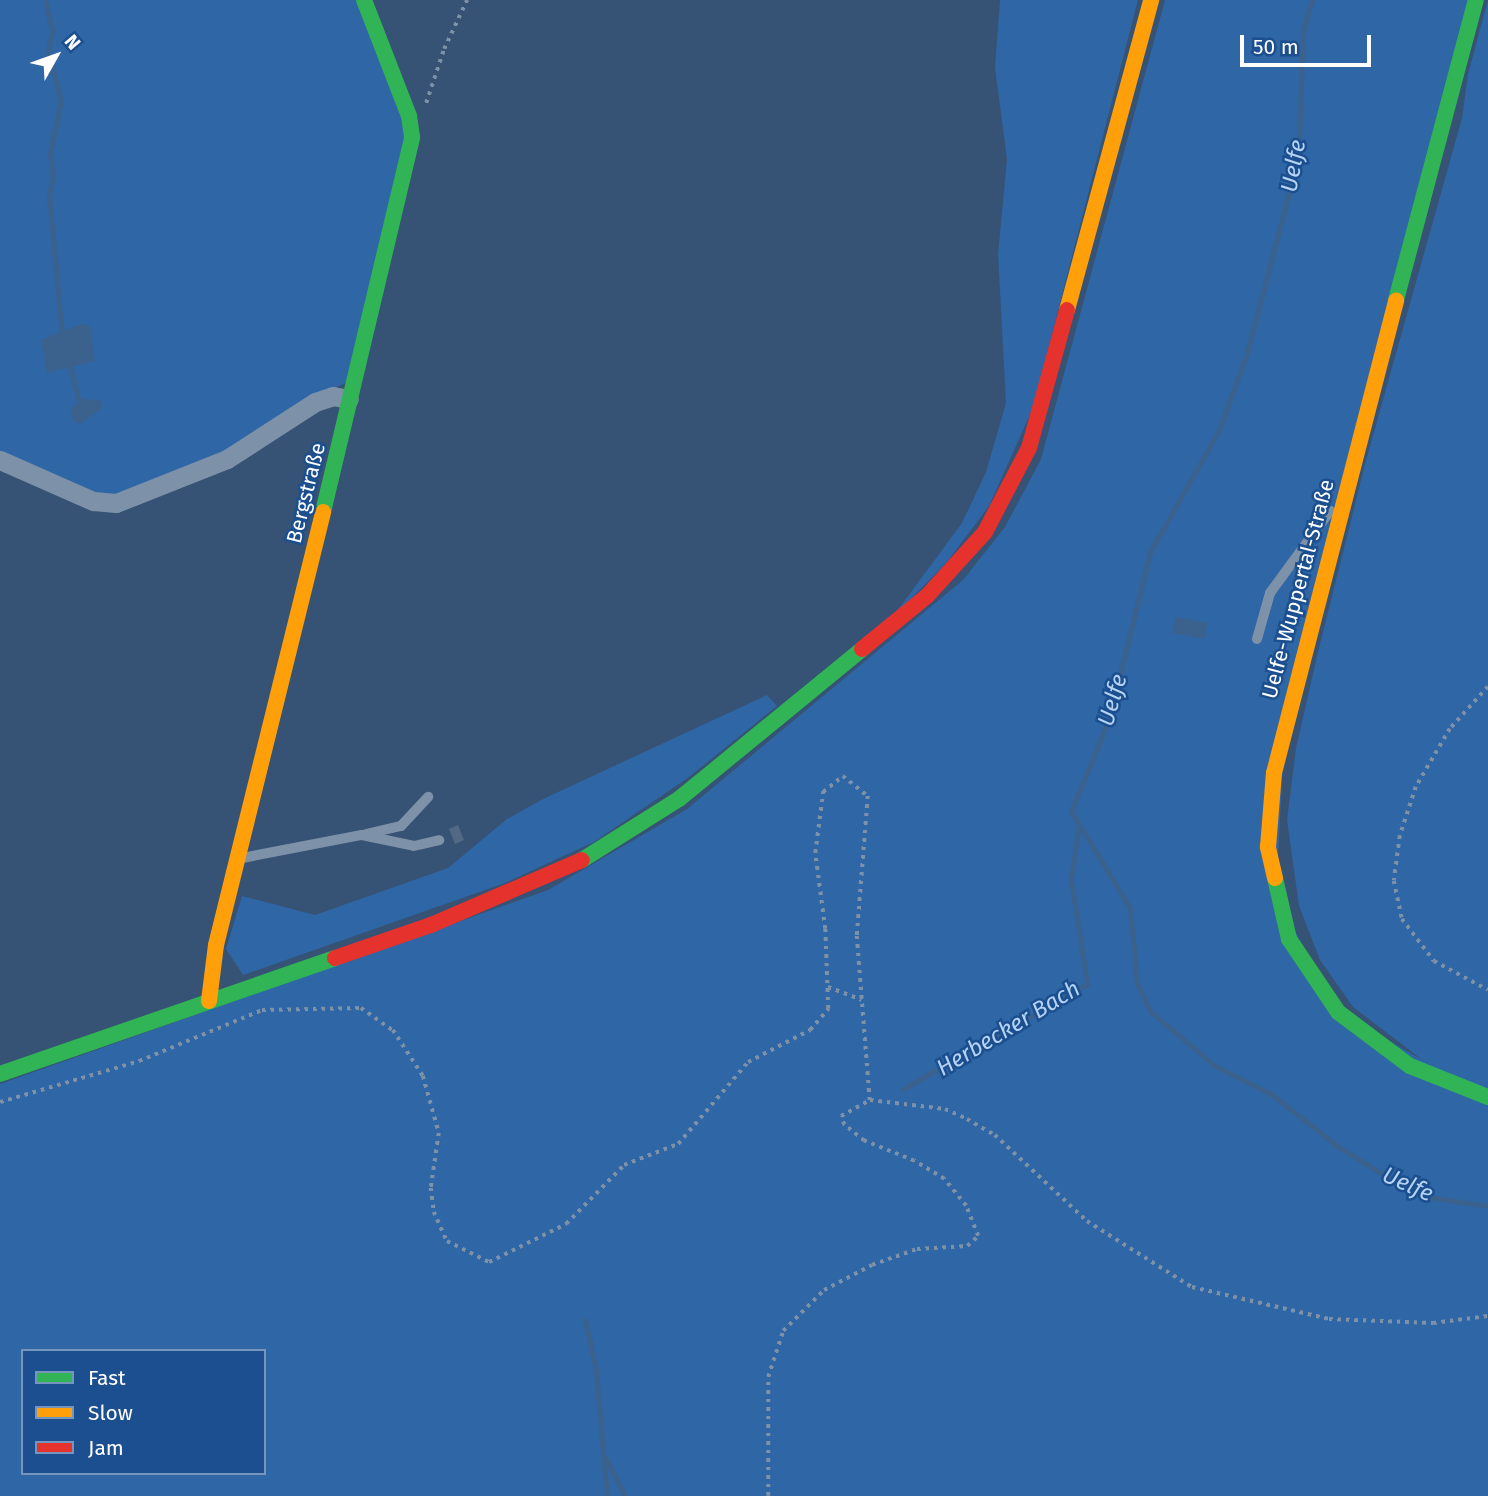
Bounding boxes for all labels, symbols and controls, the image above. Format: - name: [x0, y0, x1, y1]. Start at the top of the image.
- north arrow: [21, 21, 91, 91]
- scale bar: [1243, 21, 1374, 65]
- text: N: [60, 30, 85, 54]
- text: 50 m: [1253, 34, 1299, 60]
- water label: Uelfe: [1275, 138, 1311, 194]
- street label: Bergstraße: [281, 440, 331, 546]
- street label: Uelfe-Wuppertal-Straße: [1257, 477, 1339, 701]
- water label: Uelfe: [1091, 671, 1133, 729]
- water label: Herbecker Bach: [931, 974, 1085, 1082]
- water label: Uelfe: [1378, 1161, 1438, 1207]
- legend: [21, 1349, 266, 1475]
- text: Fast: [88, 1365, 126, 1391]
- text: Slow: [88, 1400, 133, 1426]
- text: Jam: [88, 1435, 124, 1461]

